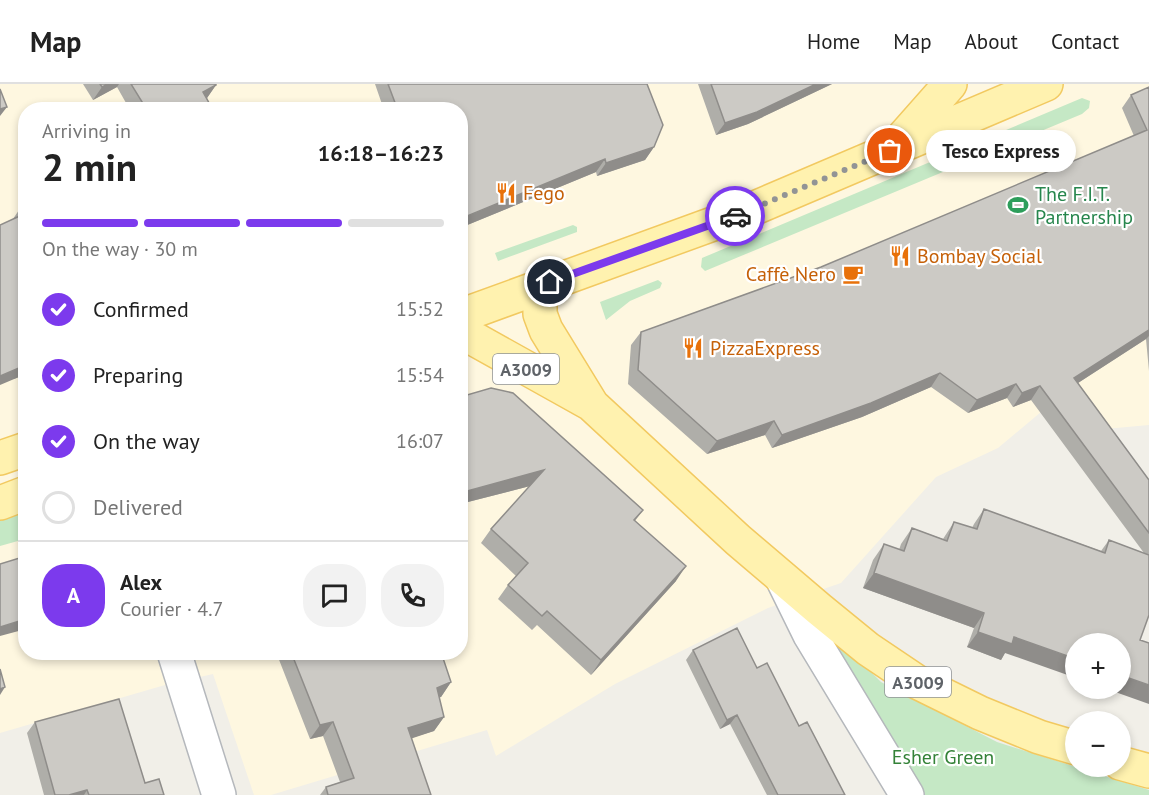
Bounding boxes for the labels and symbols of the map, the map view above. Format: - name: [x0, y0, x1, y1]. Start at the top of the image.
- pin: [864, 125, 915, 176]
- callout: Tesco Express: [926, 130, 1076, 172]
- place label: Fego: [523, 180, 565, 206]
- restaurant icon: Fego: [494, 181, 518, 205]
- place label: The F.I.T. Partnership: [1035, 181, 1133, 230]
- courier: [705, 186, 765, 246]
- sports icon: The F.I.T. Partnership: [1006, 193, 1030, 217]
- place label: Bombay Social: [917, 243, 1042, 269]
- restaurant icon: Bombay Social: [888, 244, 912, 268]
- pin: [524, 256, 575, 307]
- place label: Caffè Nero: [746, 261, 836, 287]
- cafe icon: Caffè Nero: [841, 262, 865, 286]
- place label: PizzaExpress: [710, 335, 820, 361]
- restaurant icon: PizzaExpress: [681, 336, 705, 360]
- road number: A3009: [493, 354, 559, 384]
- road number: A3009: [885, 667, 951, 697]
- park label: Esher Green: [892, 744, 994, 770]

